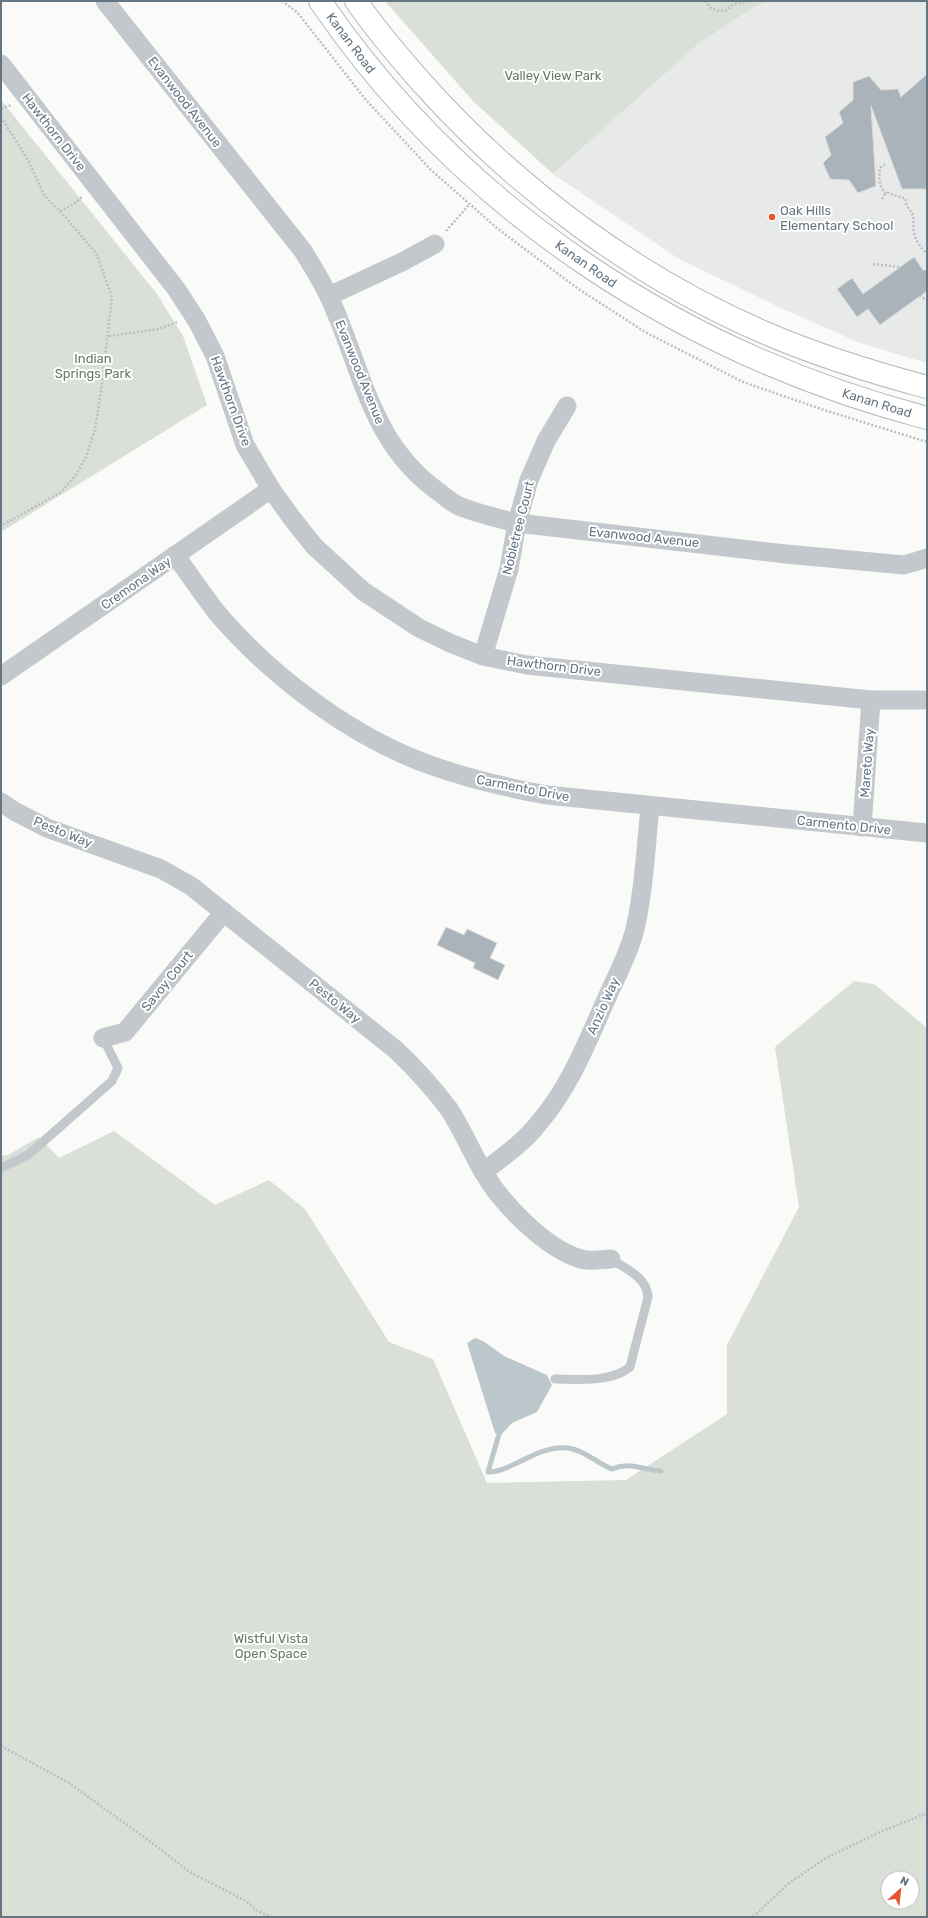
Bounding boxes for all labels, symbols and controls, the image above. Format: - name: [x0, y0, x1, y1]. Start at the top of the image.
- street label: Kanan Road: [323, 10, 379, 76]
- street label: Evanwood Avenue: [145, 54, 225, 150]
- park label: Valley View Park: [504, 68, 602, 83]
- street label: Hawthorn Drive: [19, 90, 89, 174]
- place label: Oak Hills Elementary School: [780, 203, 893, 233]
- marker: Oak Hills Elementary School: [767, 212, 777, 222]
- street label: Kanan Road: [552, 237, 620, 291]
- street label: Evanwood Avenue: [332, 318, 388, 426]
- park label: Indian Springs Park: [55, 351, 131, 382]
- street label: Hawthorn Drive: [208, 354, 254, 448]
- street label: Kanan Road: [840, 385, 914, 421]
- street label: Nobletree Court: [499, 479, 537, 577]
- street label: Evanwood Avenue: [588, 524, 700, 550]
- street label: Cremona Way: [98, 553, 174, 613]
- street label: Hawthorn Drive: [506, 653, 602, 679]
- street label: Mareto Way: [857, 728, 877, 798]
- street label: Carmento Drive: [475, 772, 571, 804]
- street label: Pesto Way: [31, 813, 95, 851]
- street label: Carmento Drive: [796, 813, 892, 837]
- street label: Savoy Court: [138, 948, 196, 1014]
- street label: Anzio Way: [584, 975, 622, 1037]
- street label: Pesto Way: [306, 976, 364, 1026]
- park label: Wistful Vista Open Space: [234, 1631, 308, 1661]
- north arrow: [880, 1870, 920, 1910]
- text: N: [898, 1874, 911, 1889]

